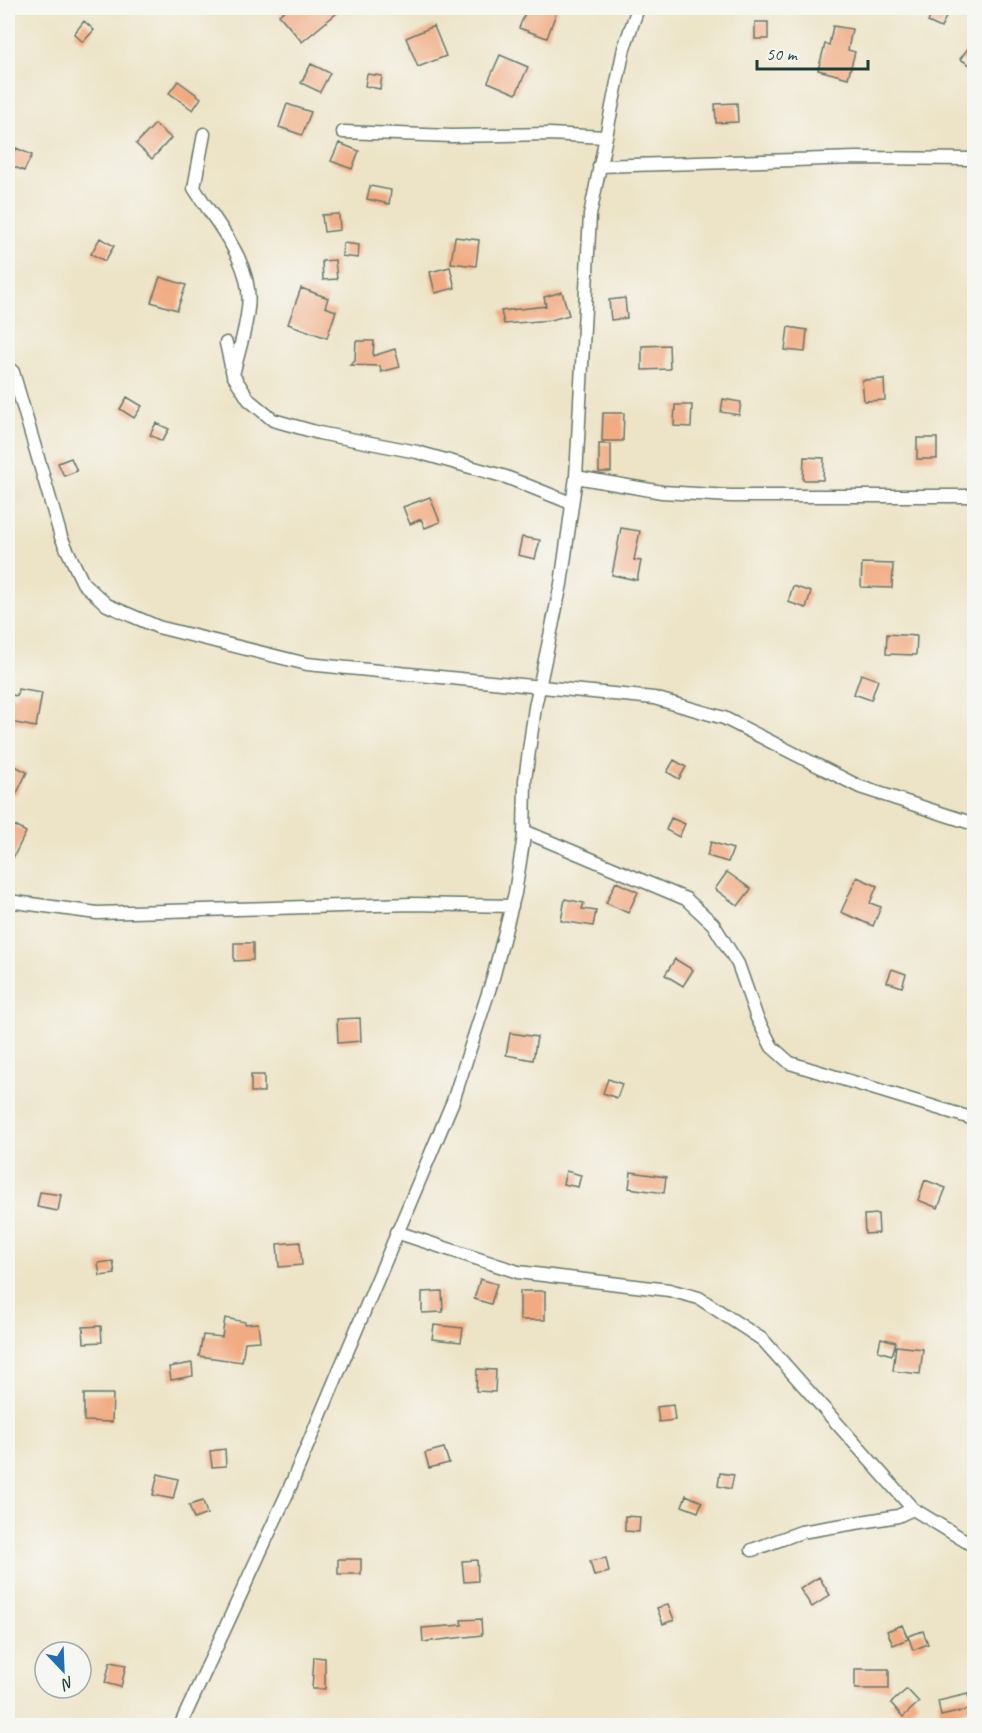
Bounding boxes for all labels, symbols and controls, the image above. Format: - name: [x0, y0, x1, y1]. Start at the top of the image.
- scale bar: [757, 33, 868, 71]
- text: 50 m: [766, 43, 799, 65]
- north arrow: [33, 1640, 93, 1700]
- text: N: [57, 1672, 77, 1695]

